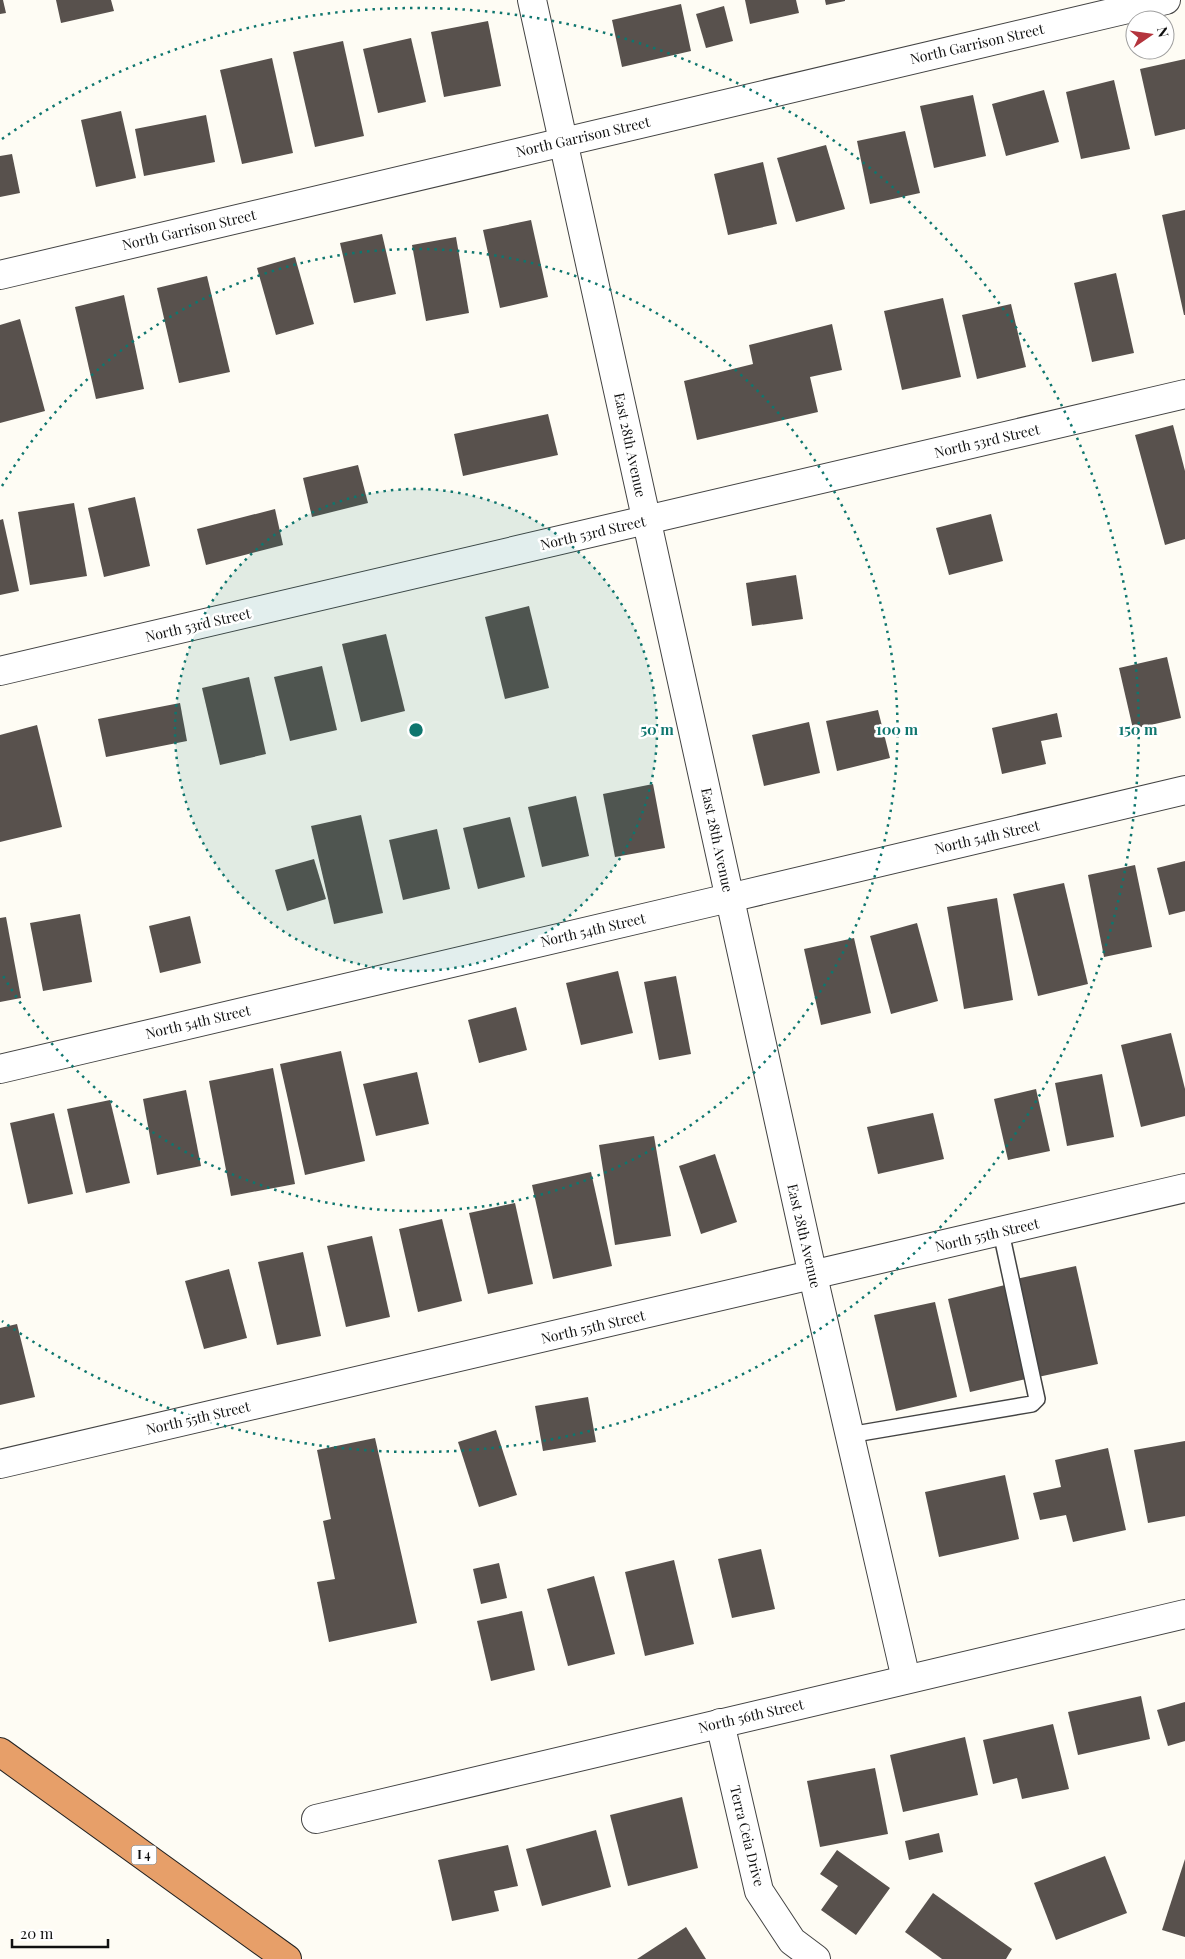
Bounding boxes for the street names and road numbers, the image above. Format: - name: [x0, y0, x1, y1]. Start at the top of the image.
- street label: North Garrison Street: [908, 19, 1047, 68]
- street label: North Garrison Street: [514, 112, 653, 161]
- street label: North Garrison Street: [120, 205, 259, 254]
- street label: East 28th Avenue: [610, 391, 651, 499]
- street label: North 53rd Street: [932, 419, 1042, 462]
- street label: North 53rd Street: [538, 511, 648, 554]
- street label: North 53rd Street: [143, 603, 253, 646]
- street label: East 28th Avenue: [697, 786, 738, 894]
- street label: North 54th Street: [933, 815, 1042, 858]
- street label: North 54th Street: [539, 908, 648, 951]
- street label: North 54th Street: [144, 1000, 253, 1043]
- street label: East 28th Avenue: [783, 1182, 826, 1290]
- street label: North 55th Street: [933, 1213, 1042, 1256]
- street label: North 55th Street: [539, 1305, 648, 1348]
- street label: North 55th Street: [144, 1396, 253, 1439]
- street label: North 56th Street: [696, 1694, 806, 1737]
- street label: Terra Ceia Drive: [726, 1783, 769, 1888]
- road number: I 4: [132, 1846, 156, 1864]

